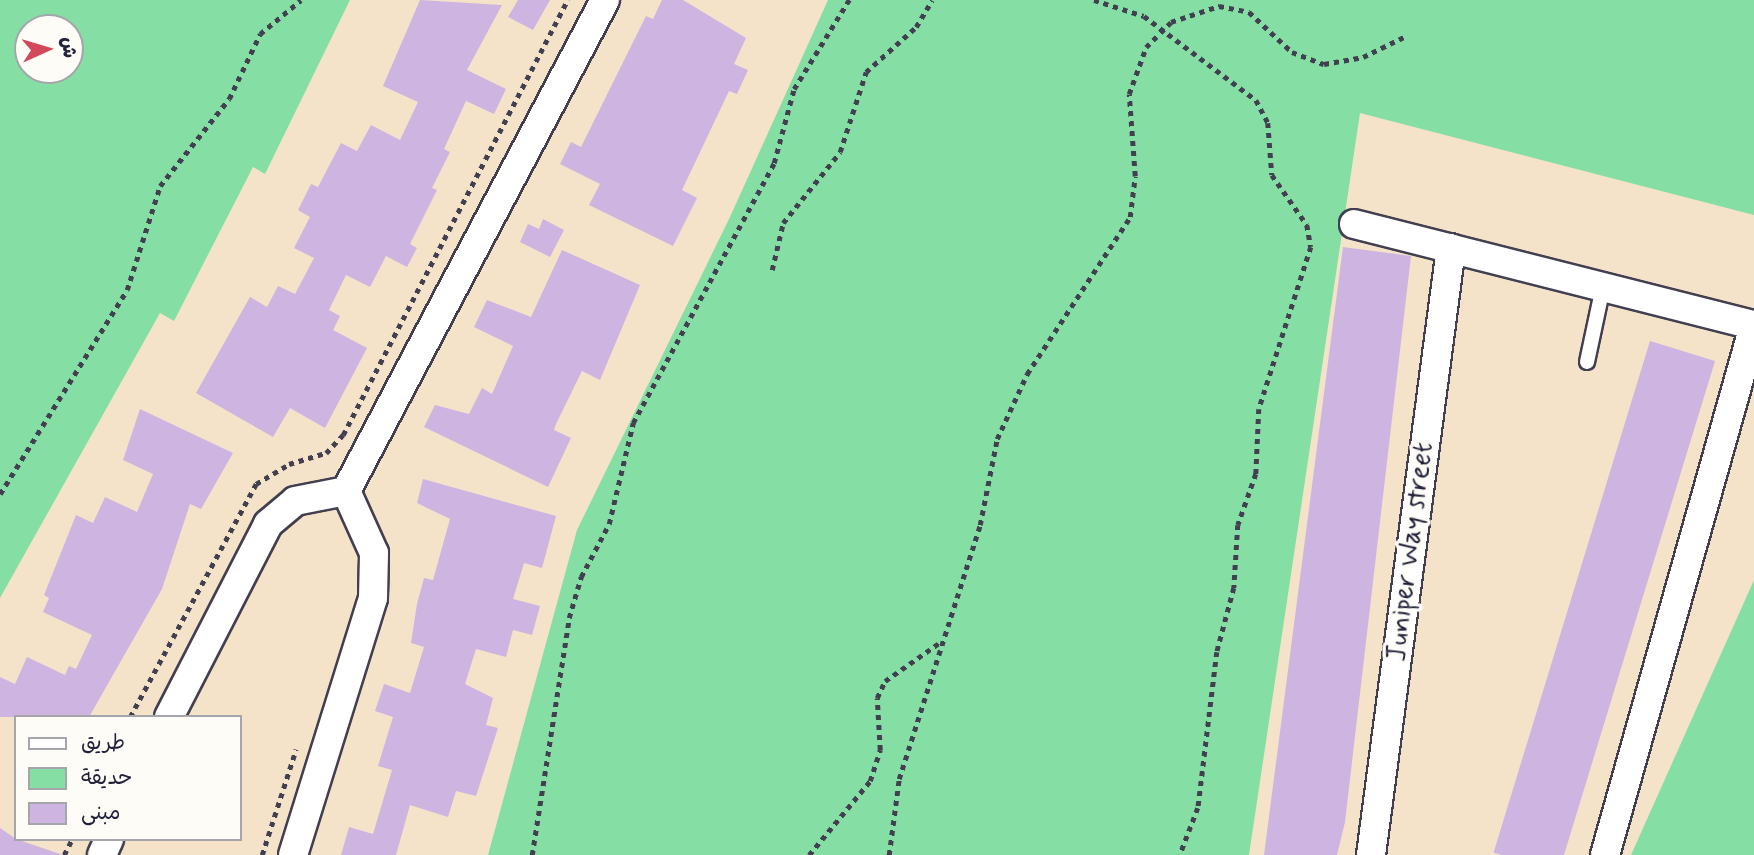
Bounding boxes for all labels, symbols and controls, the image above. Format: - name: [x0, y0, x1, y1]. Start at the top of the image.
- north arrow: [14, 14, 84, 84]
- text: ش: [55, 36, 82, 59]
- street label: Juniper Way street: [1381, 439, 1441, 665]
- legend: [14, 715, 242, 841]
- text: طريق: [81, 729, 125, 757]
- text: حديقة: [81, 764, 132, 792]
- text: مبنى: [81, 799, 120, 827]

